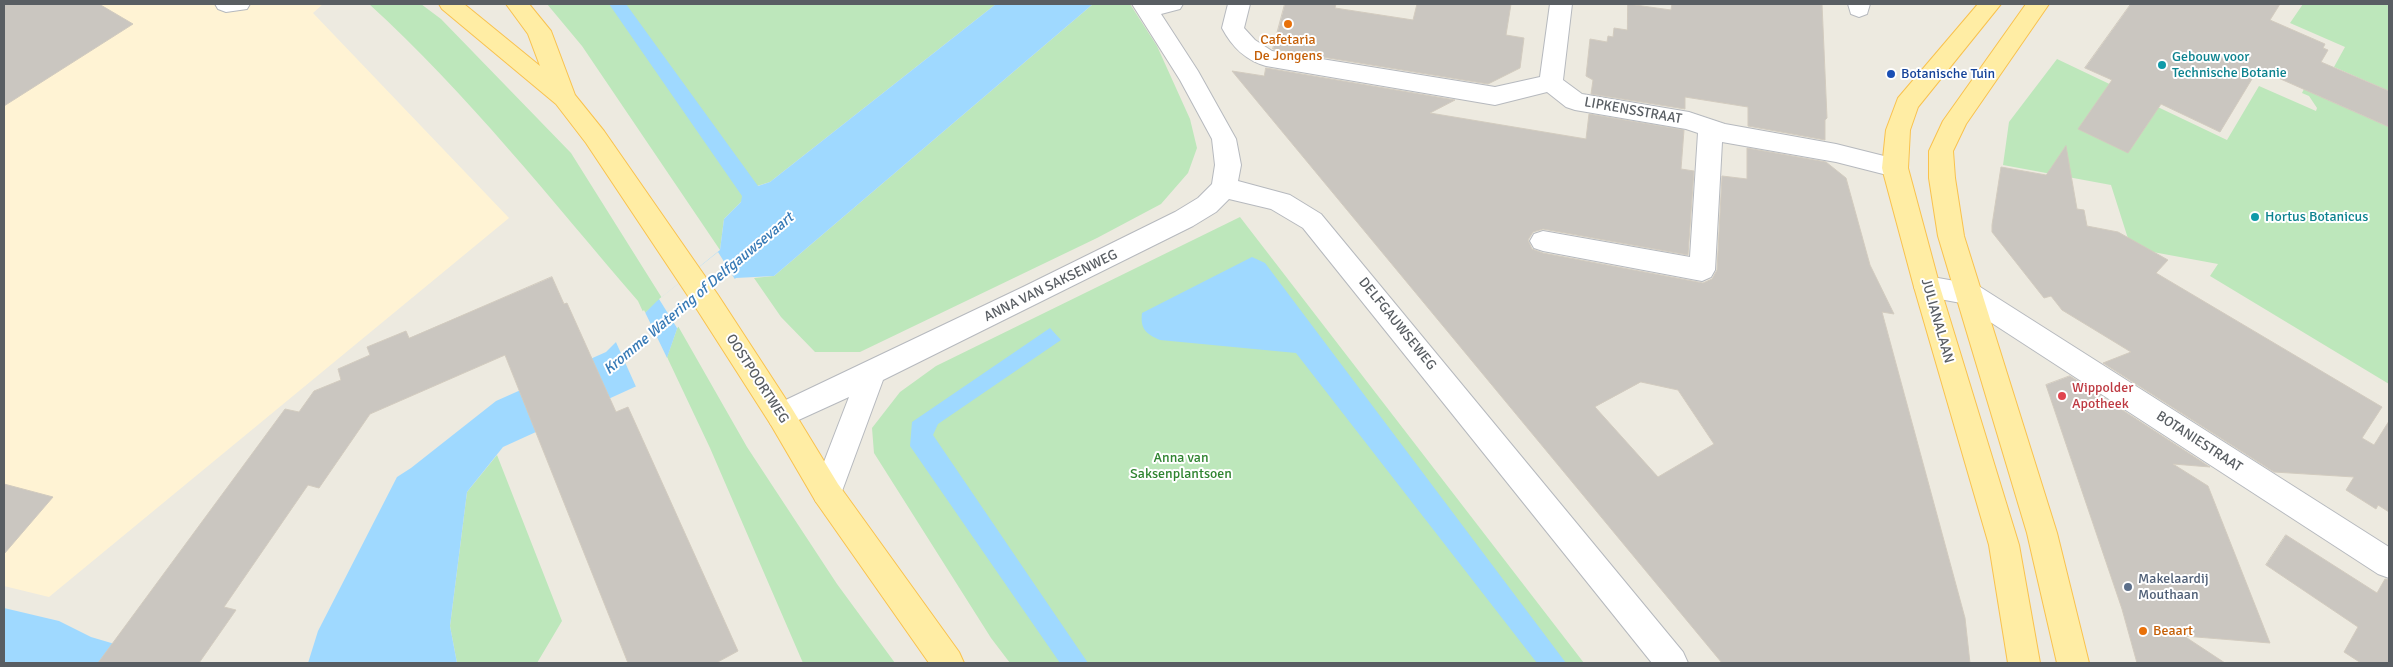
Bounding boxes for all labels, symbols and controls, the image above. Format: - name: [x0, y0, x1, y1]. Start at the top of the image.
- marker: Cafetaria De Jongens: [1282, 18, 1294, 30]
- place label: Cafetaria De Jongens: [1254, 32, 1322, 64]
- place label: Gebouw voor Technische Botanie: [2172, 49, 2287, 82]
- marker: Gebouw voor Technische Botanie: [2156, 59, 2168, 71]
- place label: Botanische Tuin: [1901, 66, 1995, 82]
- marker: Botanische Tuin: [1885, 68, 1897, 80]
- street label: LIPKENSSTRAAT: [1583, 94, 1683, 128]
- water label: Kromme Watering of Delfgauwsevaart: [600, 209, 798, 379]
- place label: Hortus Botanicus: [2265, 209, 2368, 225]
- marker: Hortus Botanicus: [2249, 211, 2261, 223]
- street label: ANNA VAN SAKSENWEG: [982, 246, 1120, 326]
- street label: DELFGAUWSEWEG: [1355, 274, 1439, 374]
- street label: JULIANALAAN: [1917, 277, 1957, 365]
- street label: OOSTPOORTWEG: [722, 331, 792, 427]
- place label: Wippolder Apotheek: [2072, 380, 2133, 412]
- marker: Wippolder Apotheek: [2056, 390, 2068, 402]
- street label: BOTANIESTRAAT: [2153, 408, 2245, 476]
- park label: Anna van Saksenplantsoen: [1130, 450, 1232, 482]
- place label: Makelaardij Mouthaan: [2138, 571, 2209, 604]
- marker: Makelaardij Mouthaan: [2122, 581, 2134, 593]
- place label: Beaart: [2153, 623, 2193, 639]
- marker: Beaart: [2137, 625, 2149, 637]

